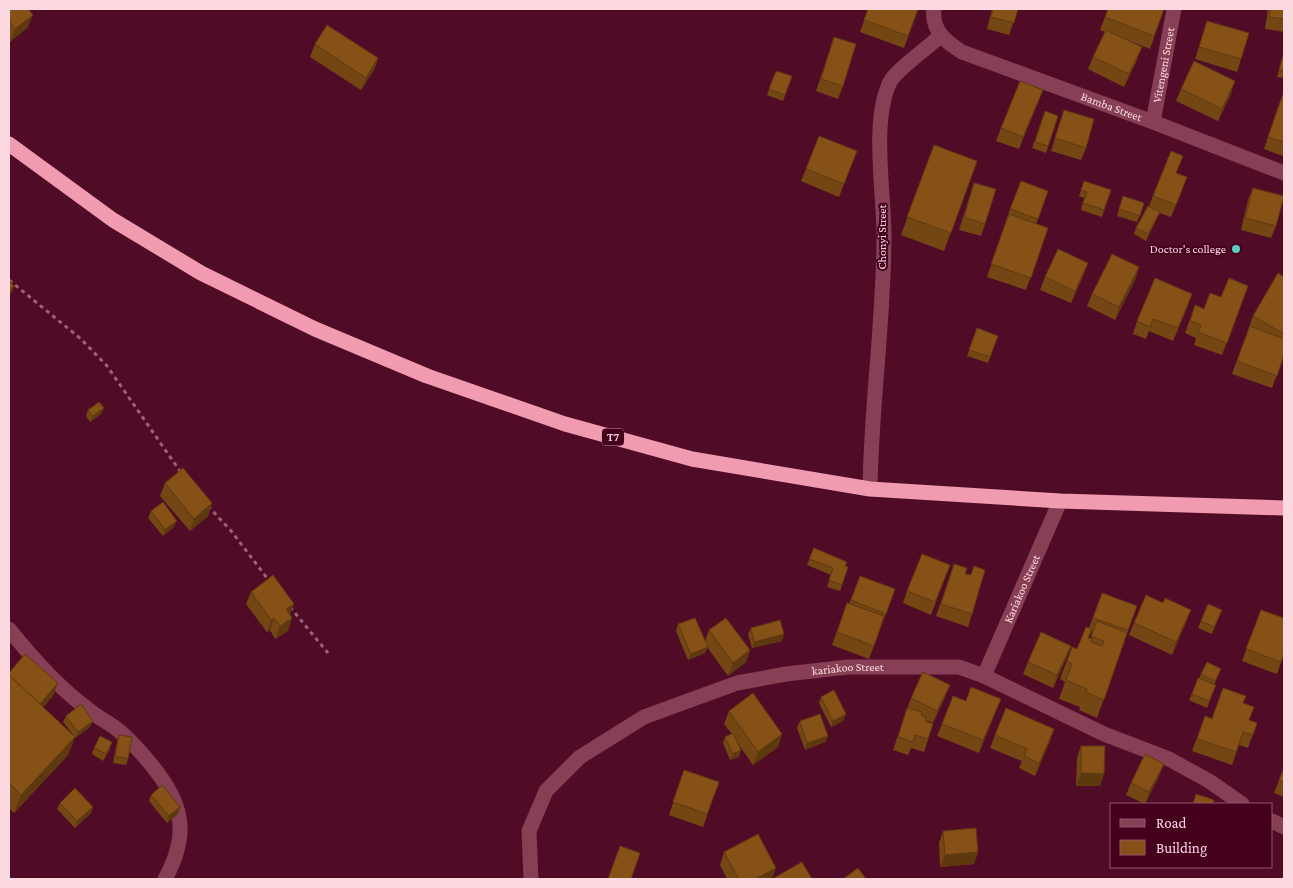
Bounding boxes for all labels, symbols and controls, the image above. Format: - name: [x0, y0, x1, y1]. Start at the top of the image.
- street label: Vitengeni Street: [1150, 25, 1178, 104]
- street label: Bamba Street: [1079, 89, 1145, 125]
- street label: Chonyi Street: [875, 204, 889, 269]
- place label: Doctor's college: [1150, 242, 1226, 256]
- marker: Doctor's college: [1230, 243, 1242, 255]
- road number: T7: [602, 428, 624, 446]
- street label: Kariakoo Street: [1001, 552, 1043, 625]
- street label: kariakoo Street: [811, 660, 885, 678]
- legend: [1110, 803, 1273, 868]
- text: Road: [1156, 815, 1187, 831]
- text: Building: [1156, 840, 1207, 857]

